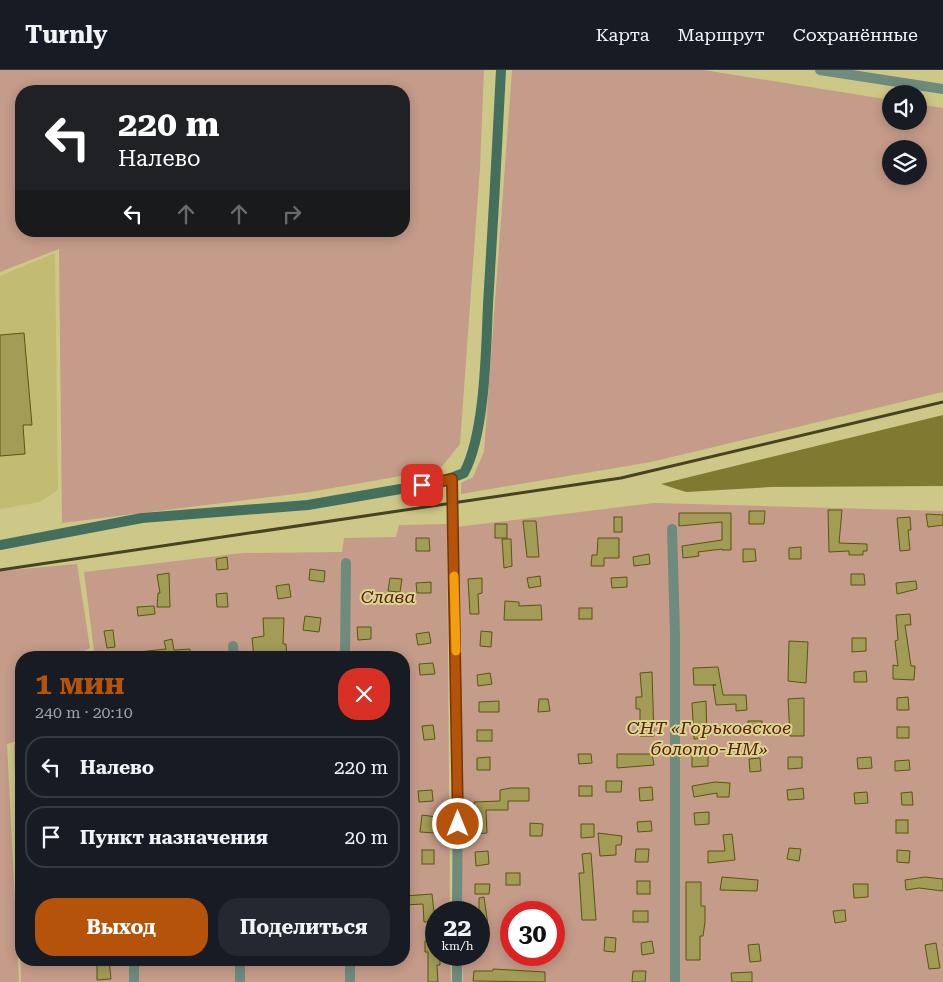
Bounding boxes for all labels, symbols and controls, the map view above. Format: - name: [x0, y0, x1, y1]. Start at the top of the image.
- text: Turnly: [25, 21, 108, 49]
- text: Карта: [596, 24, 650, 45]
- text: Маршрут: [678, 24, 765, 45]
- text: Сохранённые: [793, 24, 918, 45]
- map controls: [882, 85, 927, 185]
- button: sound: [882, 85, 927, 130]
- text: 220 m: [118, 104, 219, 145]
- icon: left: [35, 105, 100, 170]
- button: layers: [882, 140, 927, 185]
- text: Налево: [118, 146, 201, 171]
- icon: left: [119, 200, 147, 228]
- icon: ahead: [172, 200, 200, 228]
- icon: ahead: [225, 200, 253, 228]
- icon: right: [278, 200, 306, 228]
- pin: [401, 464, 443, 506]
- icon: arrive: [408, 471, 436, 499]
- park label: Слава: [361, 586, 415, 607]
- text: 1 мин: [35, 666, 125, 701]
- button: close: [338, 668, 390, 720]
- text: 240 m · 20:10: [35, 703, 133, 722]
- park label: СНТ «Горьковское болото-НМ»: [627, 717, 791, 759]
- icon: left: [37, 753, 65, 781]
- text: Налево: [80, 756, 154, 779]
- text: 220 m: [334, 756, 388, 779]
- position arrow: [431, 797, 483, 849]
- icon: arrive: [37, 823, 65, 851]
- text: Пункт назначения: [80, 826, 268, 849]
- text: 20 m: [345, 826, 388, 849]
- button: Выход: [35, 898, 208, 956]
- button: Поделиться: [218, 898, 390, 956]
- speed limit sign: 30: [500, 901, 565, 966]
- text: 22: [443, 913, 472, 942]
- text: km/h: [441, 939, 474, 953]

